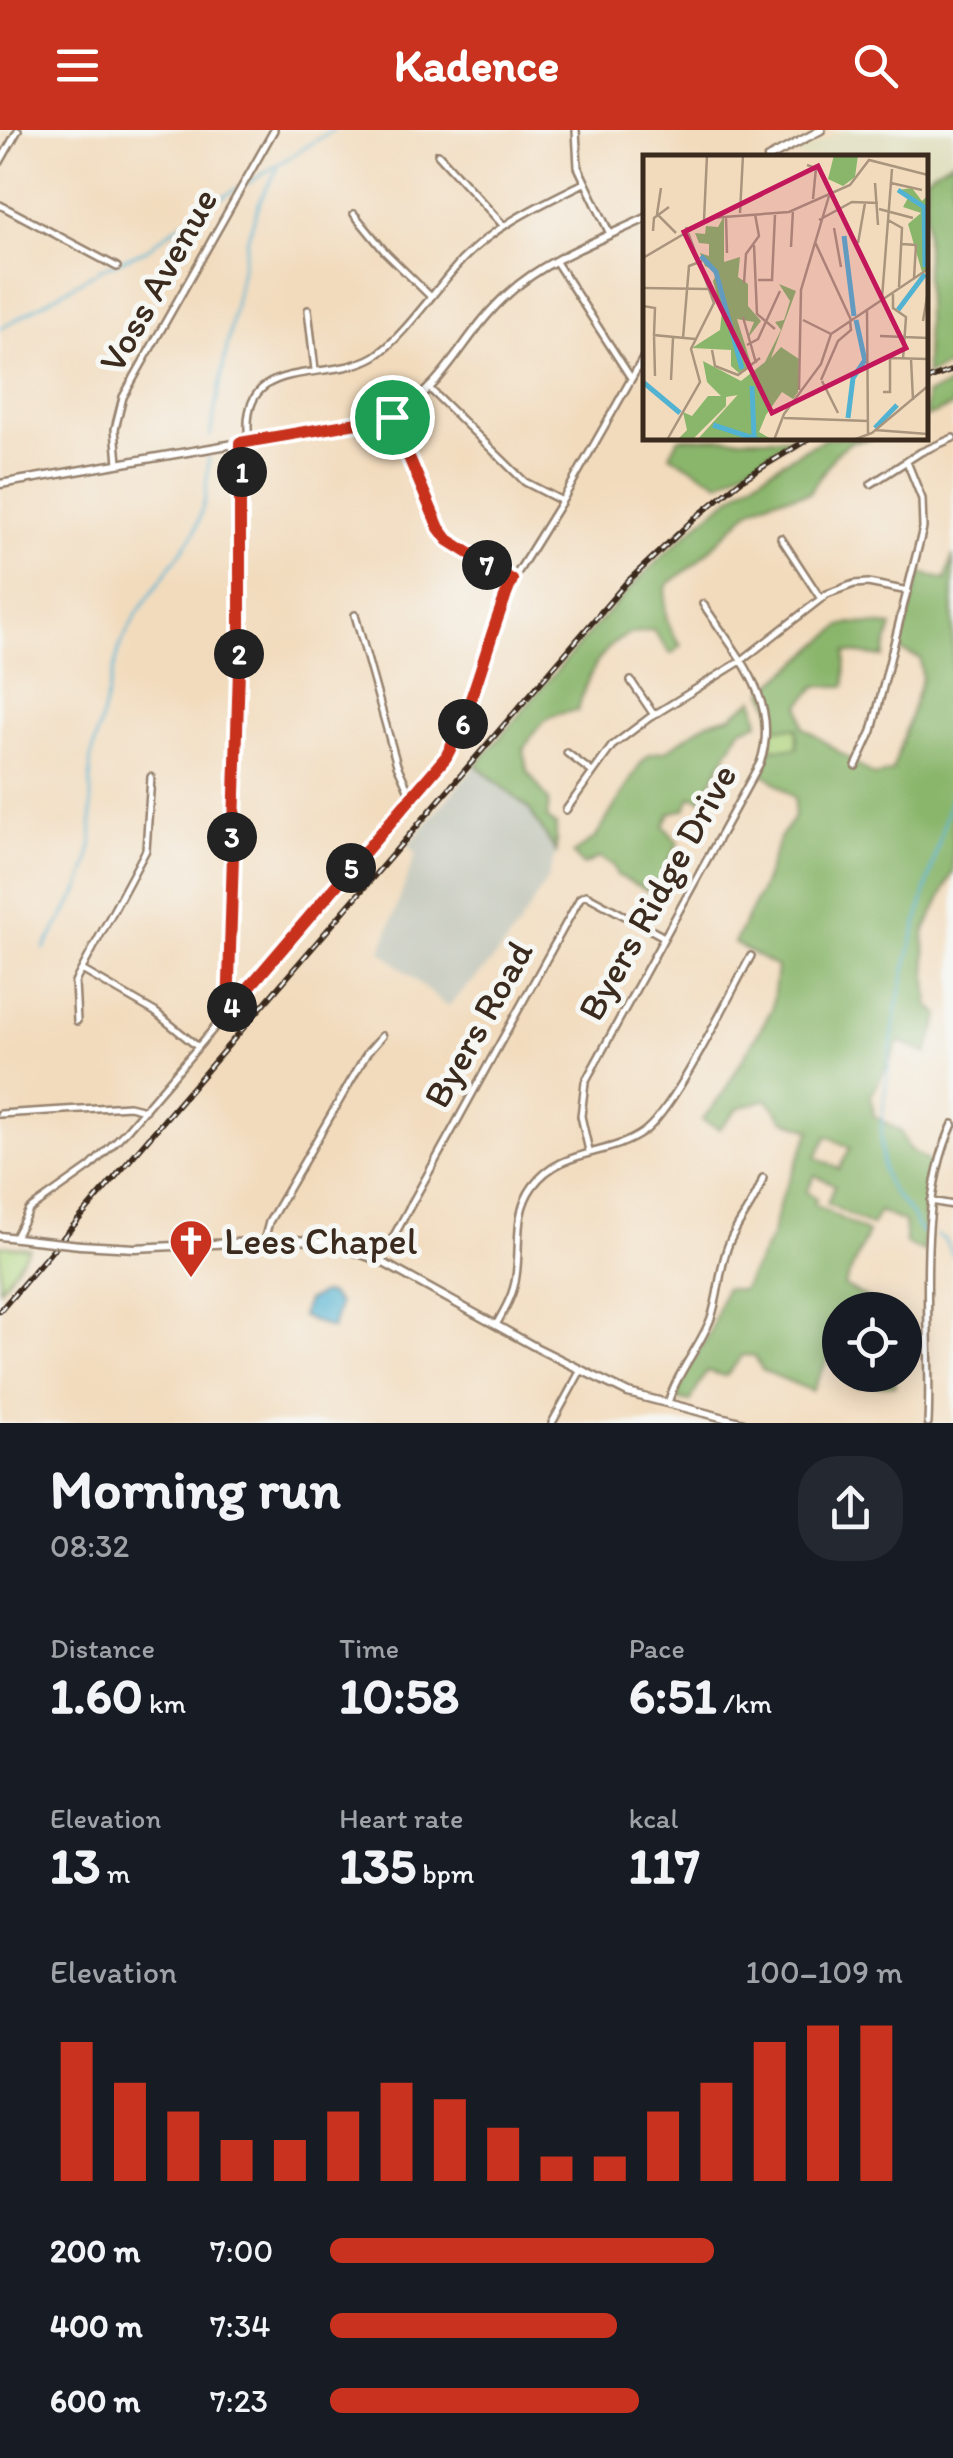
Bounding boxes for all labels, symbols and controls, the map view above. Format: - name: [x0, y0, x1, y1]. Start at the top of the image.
- icon: menu: [50, 38, 105, 93]
- text: Kadence: [394, 38, 559, 92]
- icon: search: [848, 38, 903, 93]
- inset map: [643, 155, 928, 440]
- street label: Voss Avenue: [89, 180, 227, 380]
- pin: [350, 375, 435, 460]
- icon: arrive: [365, 390, 420, 445]
- pin: 1: [217, 447, 267, 497]
- text: 1: [236, 455, 249, 489]
- pin: 7: [462, 540, 512, 590]
- text: 7: [480, 548, 494, 582]
- pin: 2: [214, 629, 264, 679]
- text: 2: [232, 637, 246, 671]
- pin: 6: [438, 699, 488, 749]
- text: 6: [456, 707, 470, 741]
- street label: Byers Ridge Drive: [567, 756, 747, 1028]
- pin: 3: [207, 812, 257, 862]
- text: 3: [224, 820, 240, 854]
- pin: 5: [326, 843, 376, 893]
- text: 5: [344, 851, 358, 885]
- street label: Byers Road: [413, 932, 543, 1116]
- pin: 4: [207, 982, 257, 1032]
- text: 4: [224, 990, 240, 1024]
- church icon: Lees Chapel: [168, 1218, 214, 1279]
- place label: Lees Chapel: [224, 1218, 418, 1264]
- map controls: [822, 1292, 922, 1392]
- button: locate: [822, 1292, 922, 1392]
- text: Morning run: [50, 1456, 341, 1522]
- button: share: [798, 1456, 903, 1561]
- text: 08:32: [50, 1527, 129, 1565]
- text: Distance: [50, 1631, 155, 1665]
- text: Time: [339, 1631, 399, 1665]
- text: Pace: [629, 1631, 685, 1665]
- text: 1.60: [50, 1665, 143, 1726]
- text: 10:58: [339, 1665, 459, 1726]
- text: 6:51: [629, 1665, 717, 1726]
- text: km: [143, 1686, 186, 1720]
- text: /km: [717, 1686, 772, 1720]
- text: Elevation: [50, 1801, 161, 1835]
- text: Heart rate: [339, 1801, 463, 1835]
- text: kcal: [629, 1801, 678, 1835]
- text: 13: [50, 1835, 100, 1896]
- text: 135: [339, 1835, 416, 1896]
- text: 117: [629, 1835, 700, 1896]
- text: m: [100, 1856, 130, 1890]
- text: bpm: [416, 1856, 474, 1890]
- text: Elevation: [50, 1953, 177, 1991]
- text: 100–109 m: [745, 1953, 903, 1991]
- text: 200 m: [50, 2232, 140, 2270]
- text: 7:00: [210, 2232, 273, 2270]
- text: 400 m: [50, 2307, 143, 2345]
- text: 7:34: [210, 2307, 270, 2345]
- text: 600 m: [50, 2382, 140, 2420]
- text: 7:23: [210, 2382, 268, 2420]

